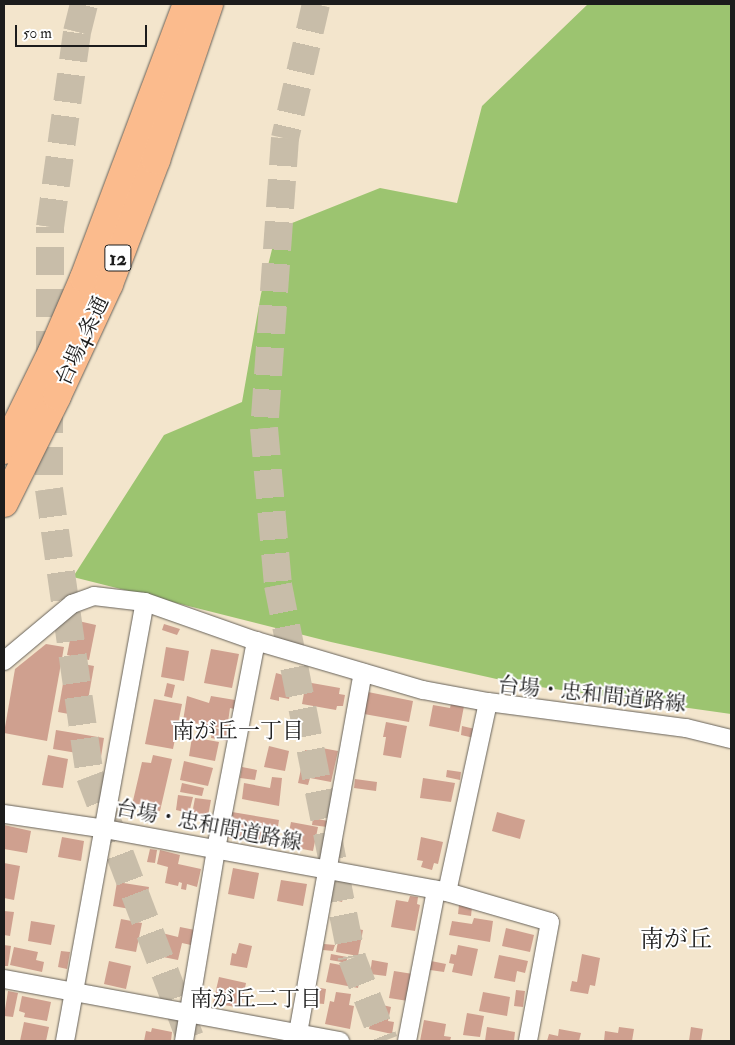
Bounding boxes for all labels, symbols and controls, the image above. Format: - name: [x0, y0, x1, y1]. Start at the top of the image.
- scale bar: [18, 15, 150, 47]
- text: 50 m: [23, 24, 52, 43]
- road number: 12: [104, 240, 132, 276]
- street label: 台場4条通: [51, 292, 115, 390]
- street label: 台場・忠和間道路線: [497, 673, 687, 717]
- district label: 南が丘一丁目: [172, 719, 304, 745]
- street label: 台場・忠和間道路線: [114, 796, 304, 856]
- district label: 南が丘: [640, 926, 712, 954]
- district label: 南が丘二丁目: [190, 987, 322, 1013]

